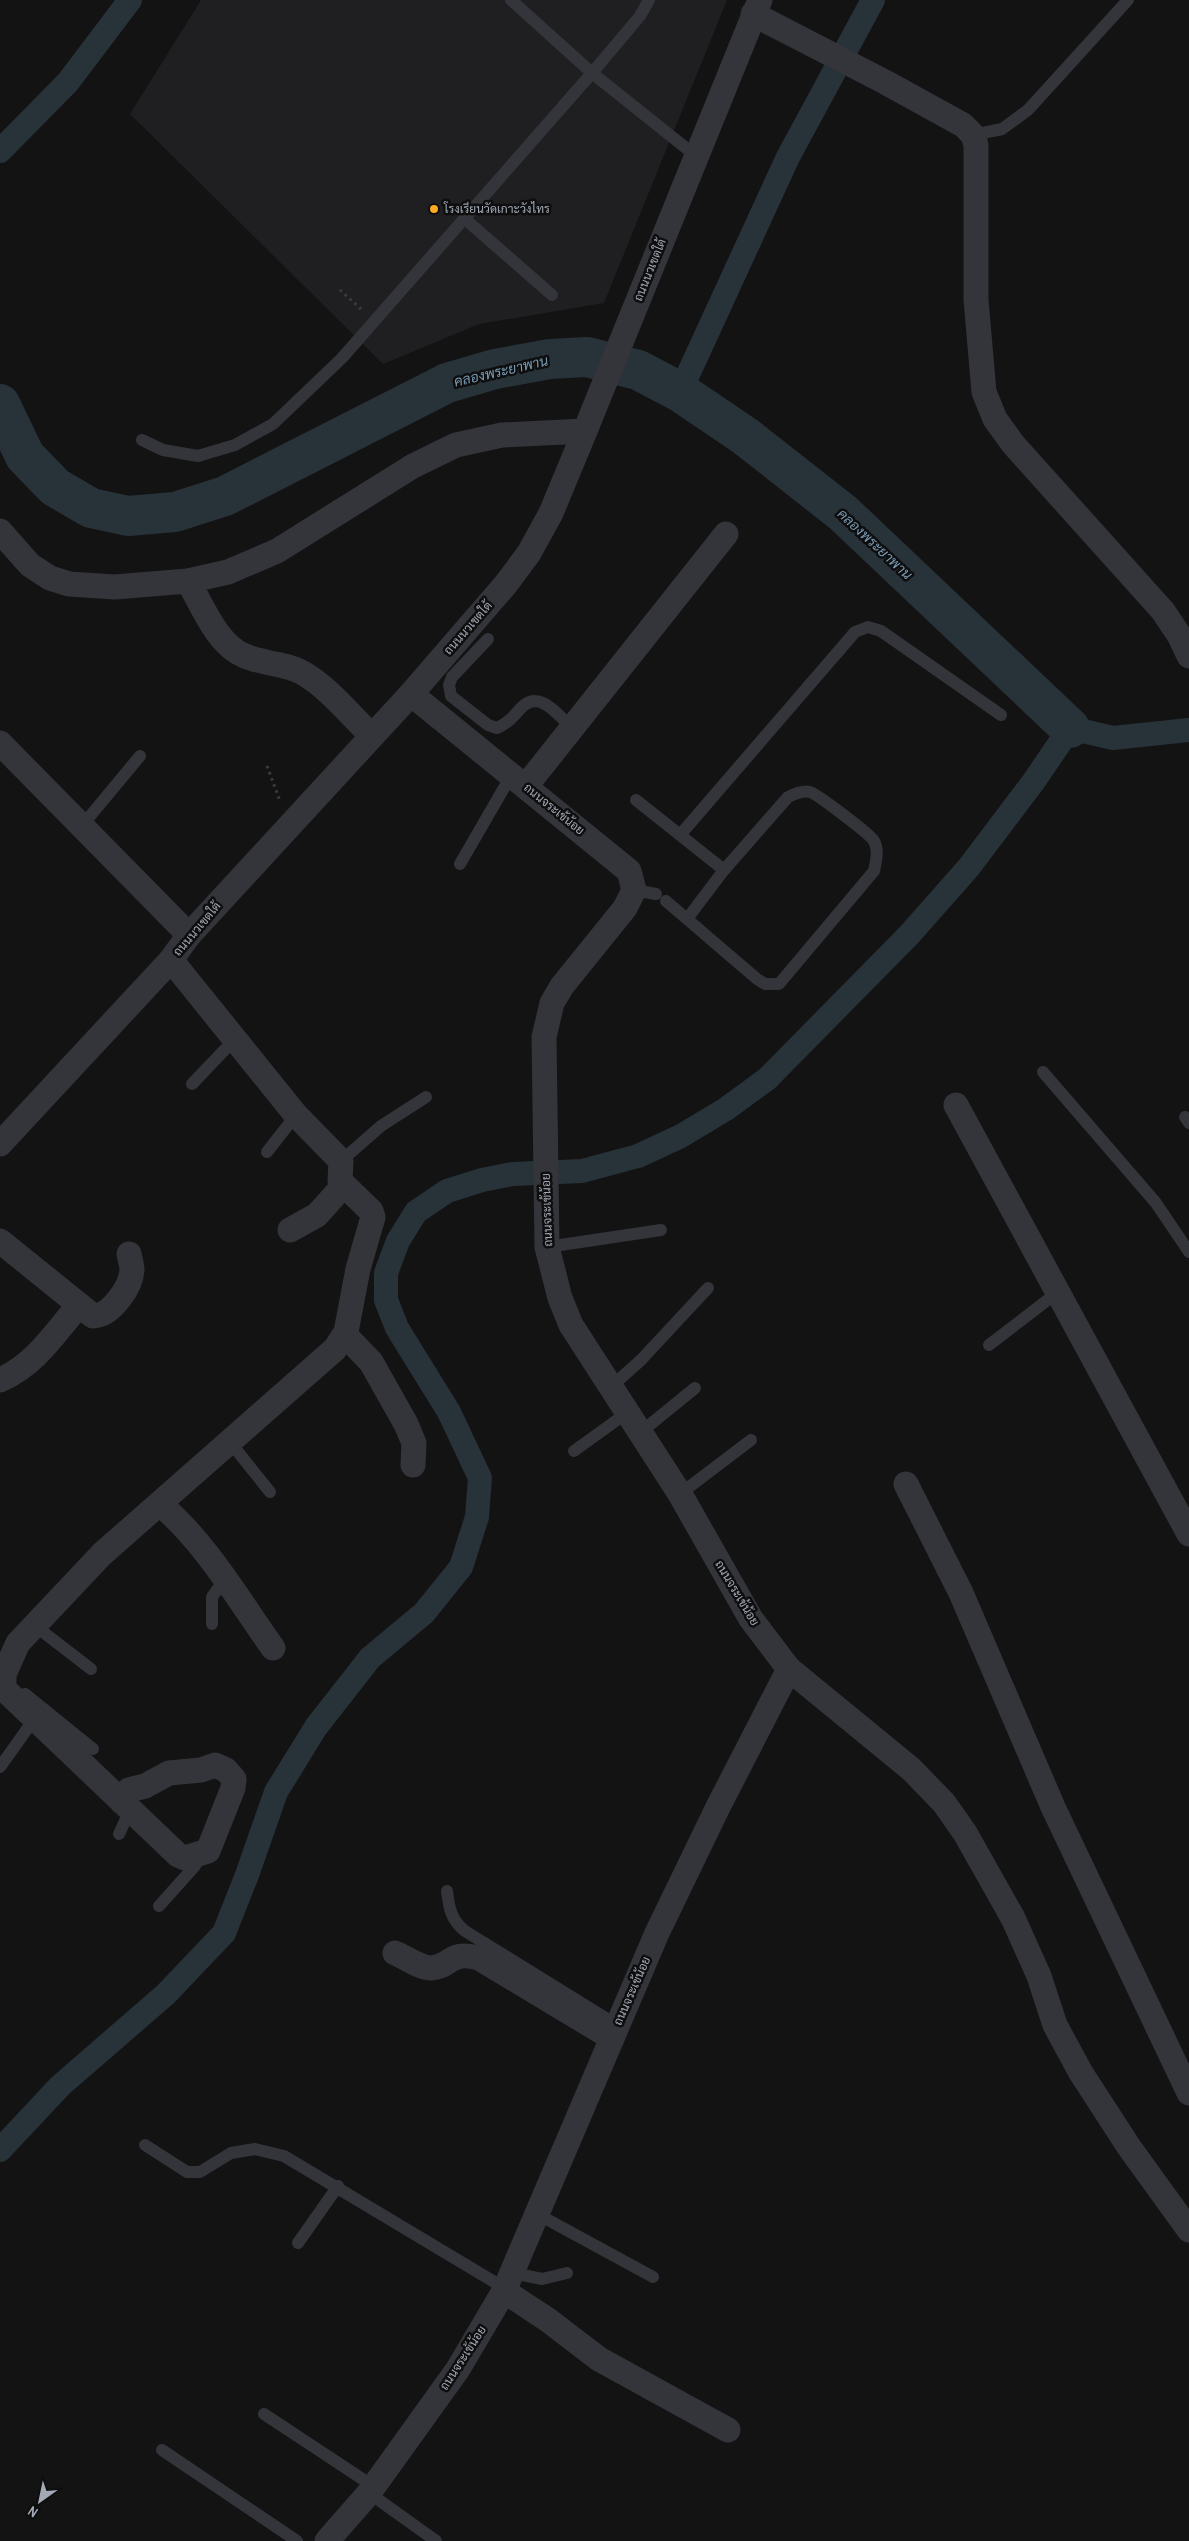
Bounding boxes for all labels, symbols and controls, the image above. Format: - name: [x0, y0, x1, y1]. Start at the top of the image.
- place label: โรงเรียนวัดเกาะวังไทร: [443, 201, 550, 217]
- marker: โรงเรียนวัดเกาะวังไทร: [428, 203, 440, 215]
- street label: ถนนนวเขตใต้: [630, 236, 670, 304]
- water label: คลองพระยาพาน: [452, 351, 550, 391]
- water label: คลองพระยาพาน: [834, 505, 916, 583]
- street label: ถนนนวเขตใต้: [440, 597, 496, 658]
- street label: ถนนจระเข้น้อย: [520, 780, 588, 838]
- street label: ถนนนวเขตใต้: [170, 898, 225, 959]
- street label: ถนนจระเข้น้อย: [538, 1173, 556, 1247]
- street label: ถนนจระเข้น้อย: [711, 1557, 763, 1629]
- street label: ถนนจระเข้น้อย: [610, 1954, 654, 2028]
- street label: ถนนจระเข้น้อย: [436, 2323, 490, 2393]
- north arrow: [15, 2476, 65, 2526]
- text: N: [25, 2502, 41, 2522]

